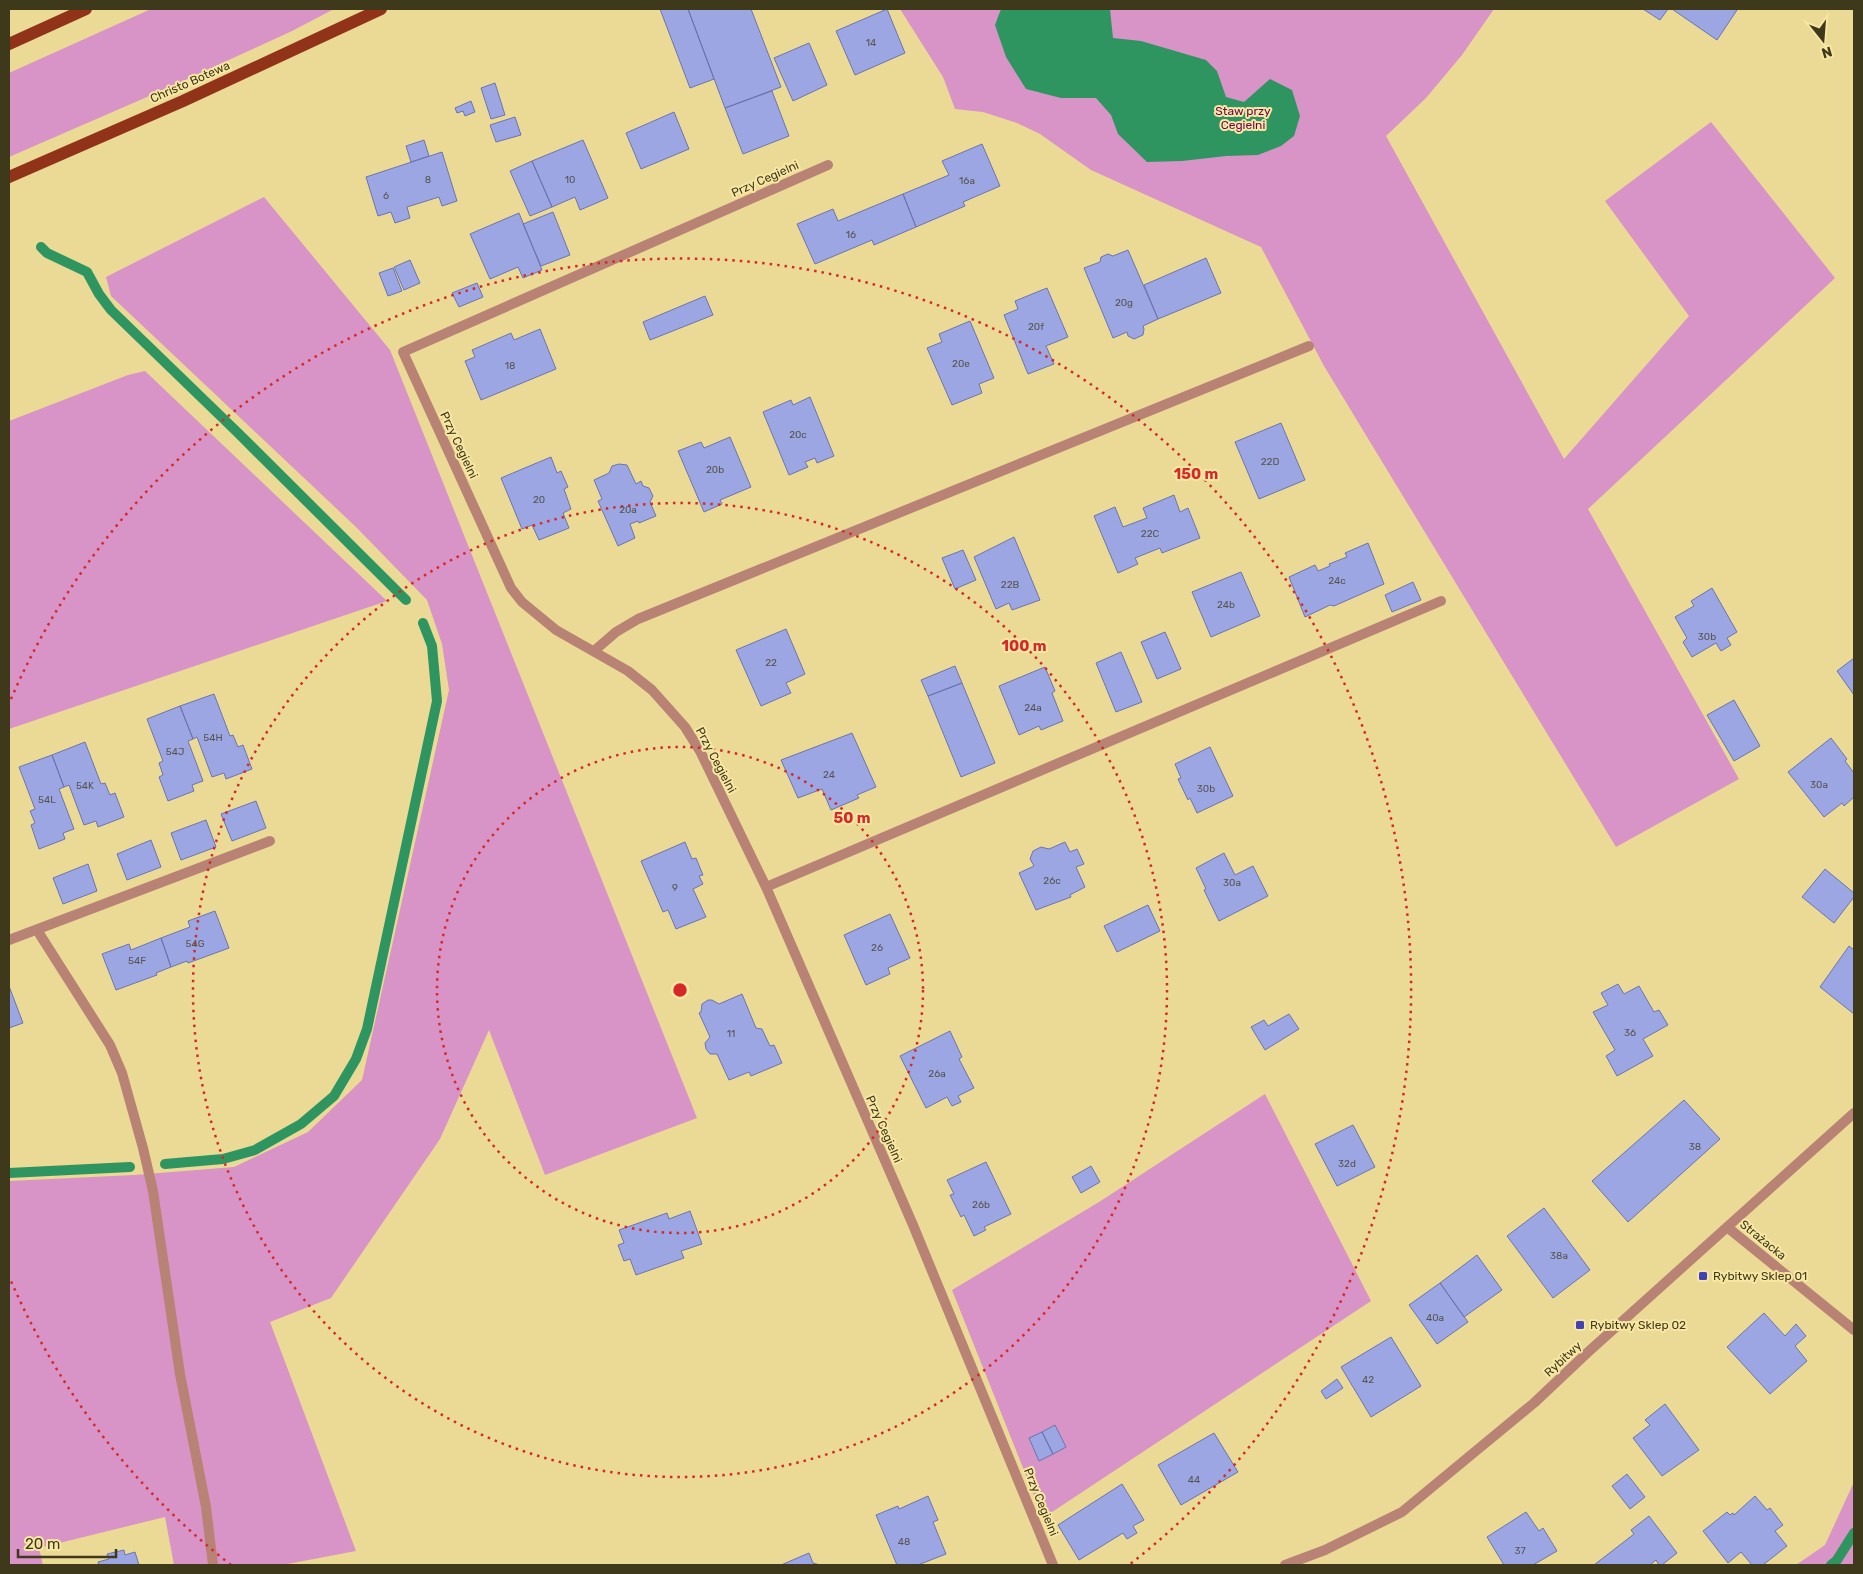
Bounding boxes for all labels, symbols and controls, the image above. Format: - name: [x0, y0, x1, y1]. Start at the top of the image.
- north arrow: [1798, 15, 1848, 65]
- house number: 14: [866, 37, 876, 49]
- text: N: [1819, 42, 1834, 62]
- street label: Christo Botewa: [148, 58, 232, 106]
- park label: Staw przy Cegielni: [1215, 104, 1271, 132]
- street label: Przy Cegielni: [729, 158, 801, 200]
- house number: 8: [425, 174, 431, 186]
- house number: 10: [565, 174, 575, 186]
- house number: 16a: [959, 175, 975, 187]
- house number: 6: [383, 190, 389, 202]
- house number: 16: [846, 229, 856, 241]
- house number: 20g: [1115, 297, 1133, 309]
- house number: 20f: [1028, 321, 1044, 333]
- house number: 20e: [952, 358, 970, 370]
- house number: 18: [505, 360, 515, 372]
- street label: Przy Cegielni: [437, 409, 481, 481]
- house number: 20c: [789, 429, 807, 441]
- house number: 22D: [1261, 456, 1279, 468]
- house number: 20b: [706, 464, 724, 476]
- text: 150 m: [1174, 465, 1218, 483]
- house number: 20: [533, 494, 545, 506]
- house number: 20a: [619, 504, 637, 516]
- house number: 22C: [1141, 528, 1160, 540]
- house number: 24c: [1328, 575, 1346, 587]
- house number: 22B: [1001, 579, 1020, 591]
- house number: 24b: [1217, 599, 1235, 611]
- house number: 30b: [1698, 631, 1716, 643]
- text: 100 m: [1002, 637, 1046, 655]
- house number: 22: [765, 657, 777, 669]
- house number: 24a: [1024, 702, 1042, 714]
- street label: Przy Cegielni: [693, 725, 739, 795]
- house number: 54H: [203, 732, 223, 744]
- house number: 54J: [166, 746, 184, 758]
- house number: 24: [823, 769, 835, 781]
- house number: 30a: [1810, 779, 1828, 791]
- house number: 54K: [76, 780, 94, 792]
- house number: 30b: [1197, 783, 1215, 795]
- house number: 54L: [38, 794, 56, 806]
- text: 50 m: [834, 809, 870, 827]
- house number: 26c: [1043, 875, 1061, 887]
- house number: 30a: [1223, 877, 1241, 889]
- house number: 9: [672, 882, 678, 894]
- house number: 54G: [186, 938, 205, 950]
- house number: 26: [871, 942, 883, 954]
- house number: 54F: [128, 955, 146, 967]
- centre of rings: [671, 981, 689, 999]
- house number: 36: [1624, 1027, 1636, 1039]
- house number: 11: [727, 1028, 735, 1040]
- house number: 26a: [928, 1068, 946, 1080]
- street label: Przy Cegielni: [863, 1093, 905, 1165]
- house number: 38: [1689, 1141, 1701, 1153]
- house number: 32d: [1338, 1158, 1356, 1170]
- house number: 26b: [972, 1199, 990, 1211]
- street label: Strażacka: [1737, 1217, 1789, 1263]
- house number: 38a: [1550, 1250, 1568, 1262]
- place label: Rybitwy Sklep 01: [1713, 1269, 1807, 1283]
- marker: Rybitwy Sklep 01: [1697, 1270, 1709, 1282]
- house number: 40a: [1426, 1312, 1444, 1324]
- place label: Rybitwy Sklep 02: [1590, 1318, 1686, 1332]
- marker: Rybitwy Sklep 02: [1574, 1319, 1586, 1331]
- street label: Rybitwy: [1542, 1338, 1585, 1380]
- house number: 42: [1362, 1374, 1374, 1386]
- street label: Przy Cegielni: [1021, 1466, 1061, 1538]
- house number: 44: [1188, 1474, 1200, 1486]
- scale bar: [18, 1526, 115, 1558]
- text: 20 m: [25, 1535, 60, 1553]
- house number: 48: [898, 1536, 910, 1548]
- house number: 37: [1514, 1545, 1526, 1557]

